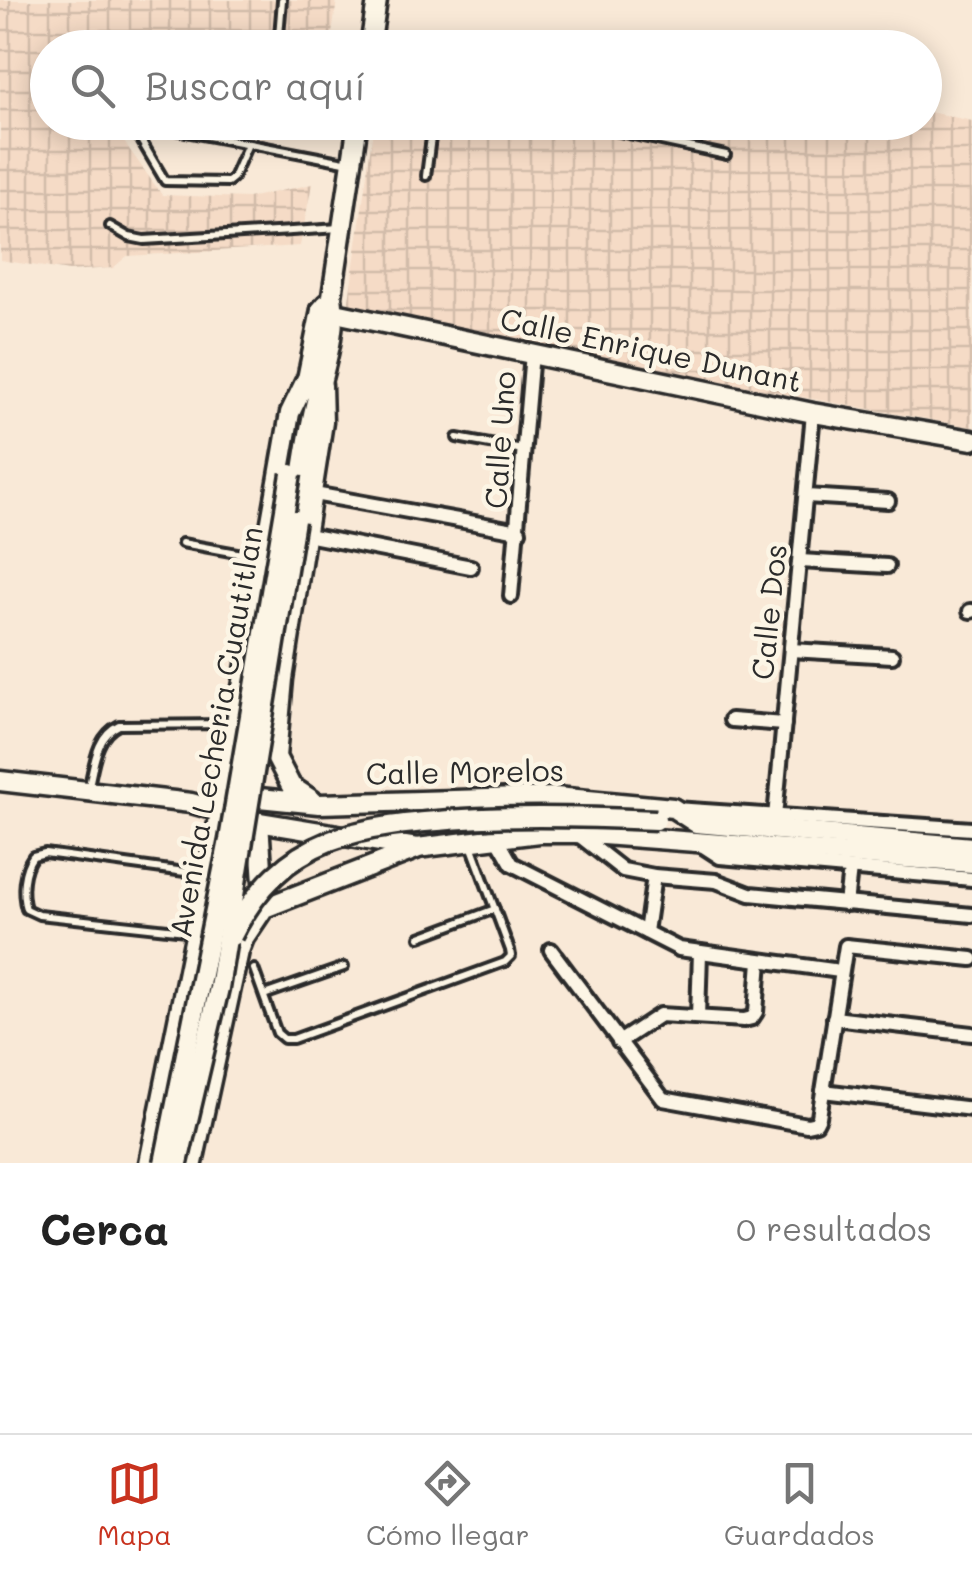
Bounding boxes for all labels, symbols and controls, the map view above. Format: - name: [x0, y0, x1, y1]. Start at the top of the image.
- search box: [30, 30, 942, 140]
- icon: search: [65, 58, 120, 113]
- text: Buscar aquí: [145, 60, 366, 110]
- street label: Calle Enrique Dunant: [497, 298, 806, 401]
- street label: Calle Uno: [474, 370, 524, 510]
- street label: Avenida Lecheria Cuautitlan: [159, 523, 271, 940]
- street label: Calle Dos: [741, 542, 795, 682]
- street label: Calle Morelos: [365, 749, 565, 793]
- text: Cerca: [40, 1201, 169, 1256]
- text: 0 resultados: [736, 1207, 932, 1249]
- tab: Mapa: [97, 1456, 172, 1552]
- tab: Cómo llegar: [366, 1456, 530, 1552]
- tab: Guardados: [724, 1456, 875, 1552]

